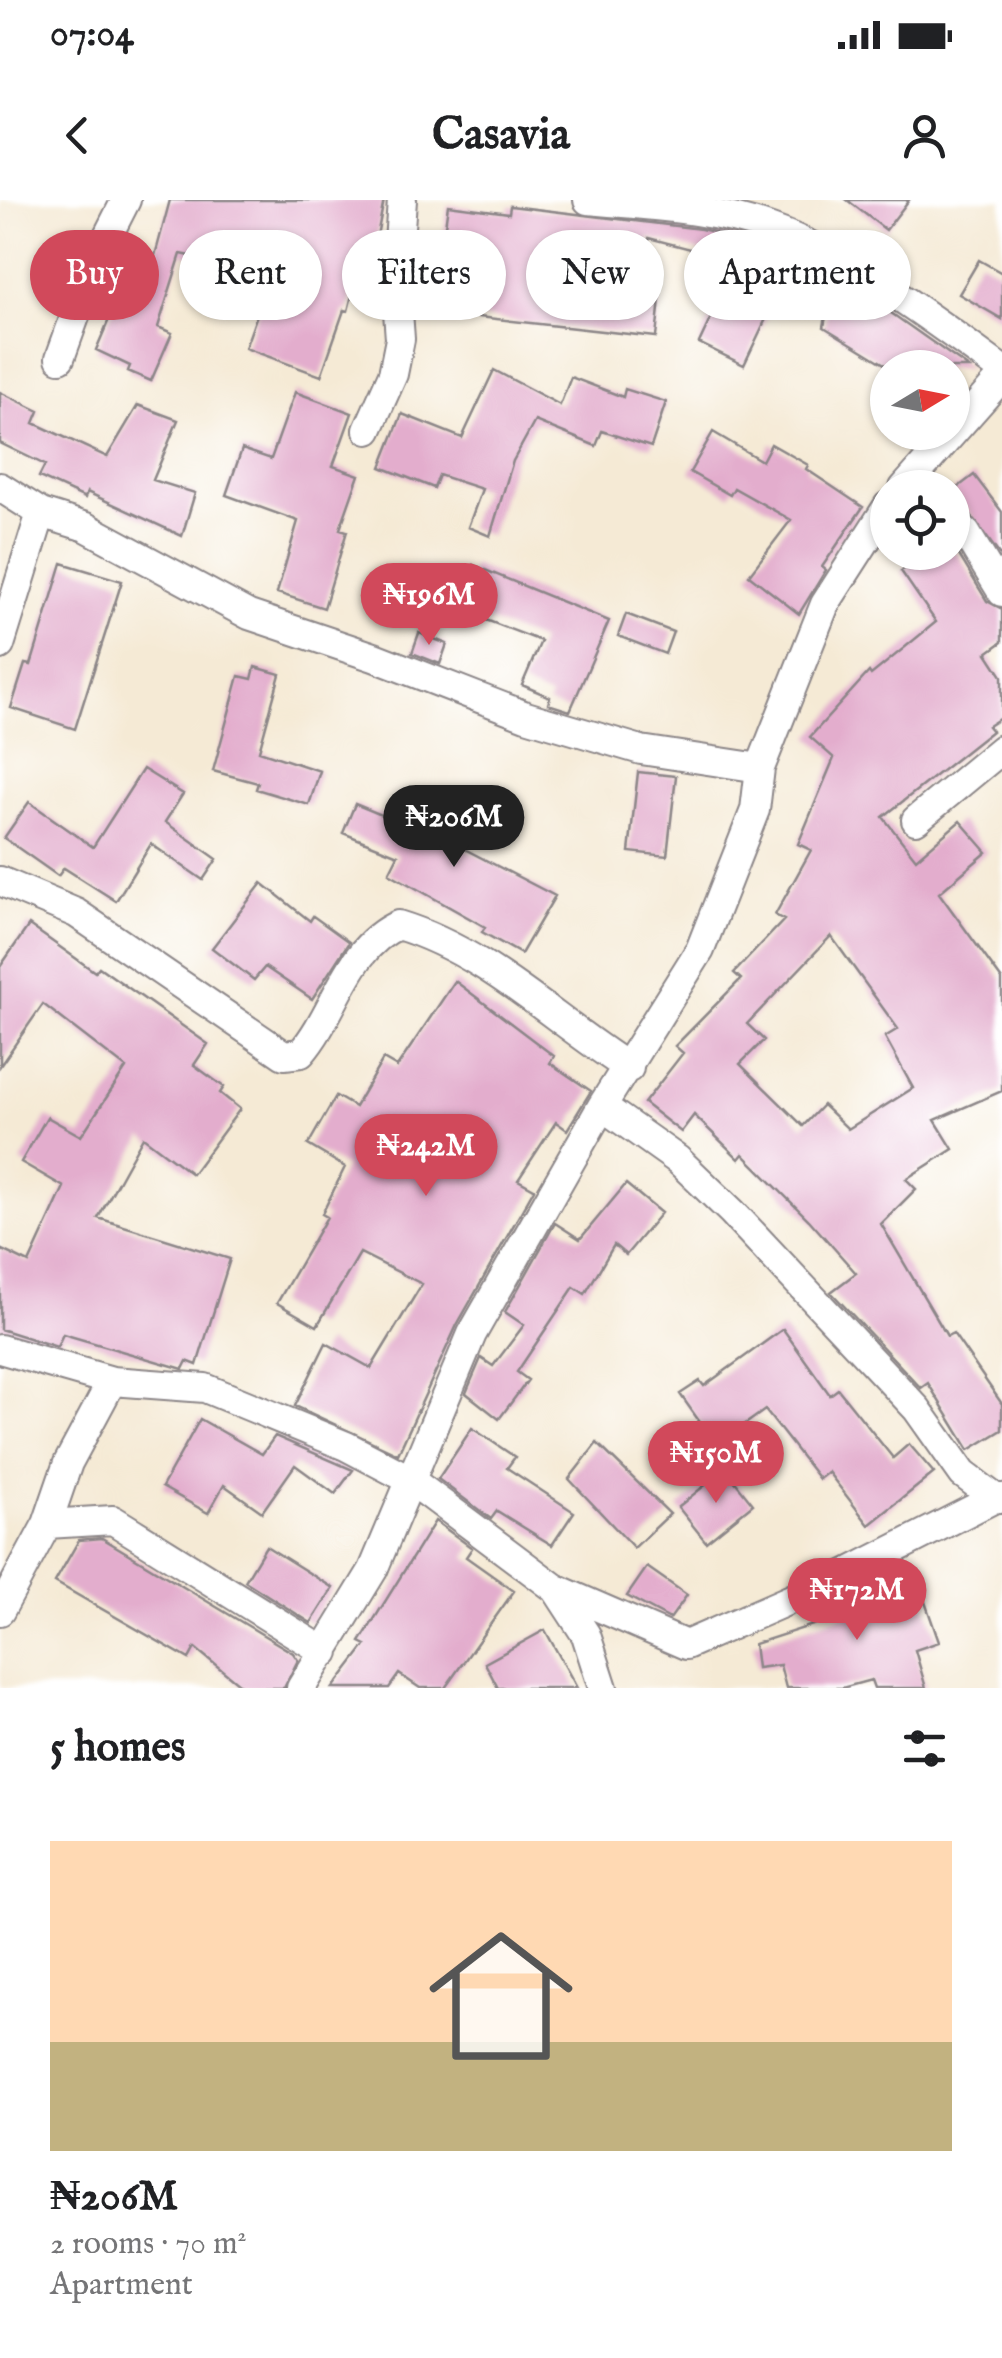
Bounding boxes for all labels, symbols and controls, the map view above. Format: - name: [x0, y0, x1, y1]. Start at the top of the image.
- text: 07:04: [50, 11, 134, 59]
- text: Casavia: [432, 107, 570, 164]
- icon: back: [50, 108, 105, 163]
- icon: person: [897, 108, 952, 163]
- chip: Buy: [30, 230, 159, 320]
- chip: Rent: [179, 230, 322, 320]
- chip: Filters: [342, 230, 506, 320]
- chip: New: [526, 230, 664, 320]
- chip: Apartment: [684, 230, 911, 320]
- north arrow: [870, 350, 970, 450]
- map controls: [870, 350, 970, 570]
- button: locate: [870, 470, 970, 570]
- pin: ₦196M: [359, 563, 499, 648]
- text: ₦196M: [383, 575, 475, 616]
- pin: ₦206M: [384, 785, 524, 870]
- text: ₦206M: [405, 797, 503, 838]
- pin: ₦242M: [356, 1114, 496, 1199]
- text: ₦242M: [377, 1126, 475, 1167]
- pin: ₦150M: [646, 1421, 786, 1506]
- text: ₦150M: [670, 1433, 762, 1474]
- pin: ₦172M: [787, 1558, 927, 1643]
- text: ₦172M: [809, 1570, 905, 1611]
- icon: filters: [897, 1721, 952, 1776]
- text: 5 homes: [50, 1722, 186, 1775]
- icon: home: [411, 1906, 591, 2086]
- text: ₦206M: [50, 2171, 178, 2224]
- text: 2 rooms · 70 m²: [50, 2224, 247, 2265]
- text: Apartment: [50, 2265, 193, 2306]

